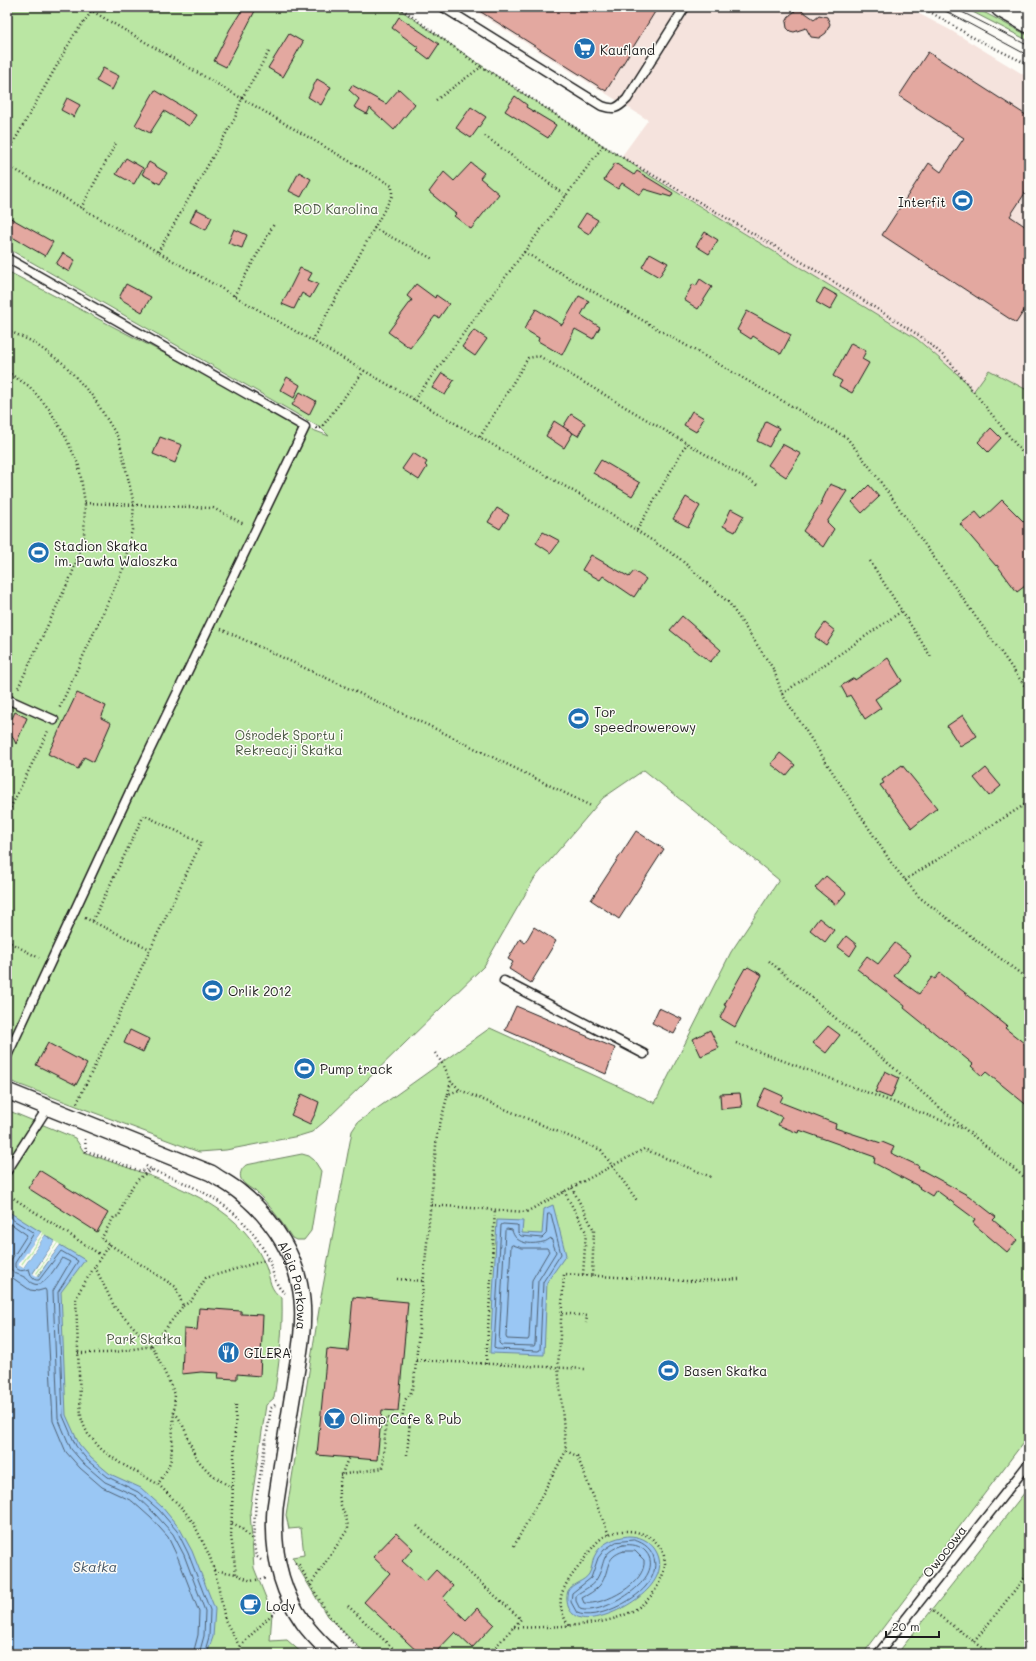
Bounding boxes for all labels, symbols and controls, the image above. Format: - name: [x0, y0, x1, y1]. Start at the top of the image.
- supermarket icon: Kaufland: [572, 36, 598, 62]
- place label: Kaufland: [600, 41, 655, 58]
- sports icon: Interfit: [949, 188, 975, 214]
- place label: Interfit: [898, 193, 946, 210]
- park label: ROD Karolina: [294, 200, 378, 217]
- place label: Stadion Skałka im. Pawła Waloszka: [54, 537, 178, 569]
- sports icon: Stadion Skałka im. Pawła Waloszka: [26, 539, 52, 565]
- place label: Tor speedrowerowy: [594, 703, 696, 735]
- sports icon: Tor speedrowerowy: [565, 705, 591, 731]
- park label: Ośrodek Sportu i Rekreacji Skałka: [235, 726, 343, 758]
- sports icon: Orlik 2012: [200, 977, 226, 1003]
- place label: Orlik 2012: [228, 982, 291, 999]
- sports icon: Pump track: [292, 1055, 318, 1081]
- place label: Pump track: [320, 1060, 393, 1077]
- street label: Aleja Parkowa: [275, 1237, 311, 1330]
- park label: Park Skałka: [107, 1330, 182, 1347]
- restaurant icon: GILERA: [215, 1339, 241, 1365]
- place label: GILERA: [244, 1344, 291, 1361]
- sports icon: Basen Skałka: [656, 1357, 682, 1383]
- place label: Basen Skałka: [684, 1362, 767, 1379]
- bar icon: Olimp Cafe & Pub: [321, 1405, 347, 1431]
- place label: Olimp Cafe & Pub: [350, 1410, 462, 1427]
- street label: Owocowa: [918, 1521, 970, 1581]
- water label: Skałka: [73, 1557, 117, 1576]
- cafe icon: Lody: [237, 1592, 263, 1618]
- place label: Lody: [266, 1597, 296, 1614]
- scale bar: [886, 1613, 939, 1639]
- text: 20 m: [892, 1618, 920, 1634]

